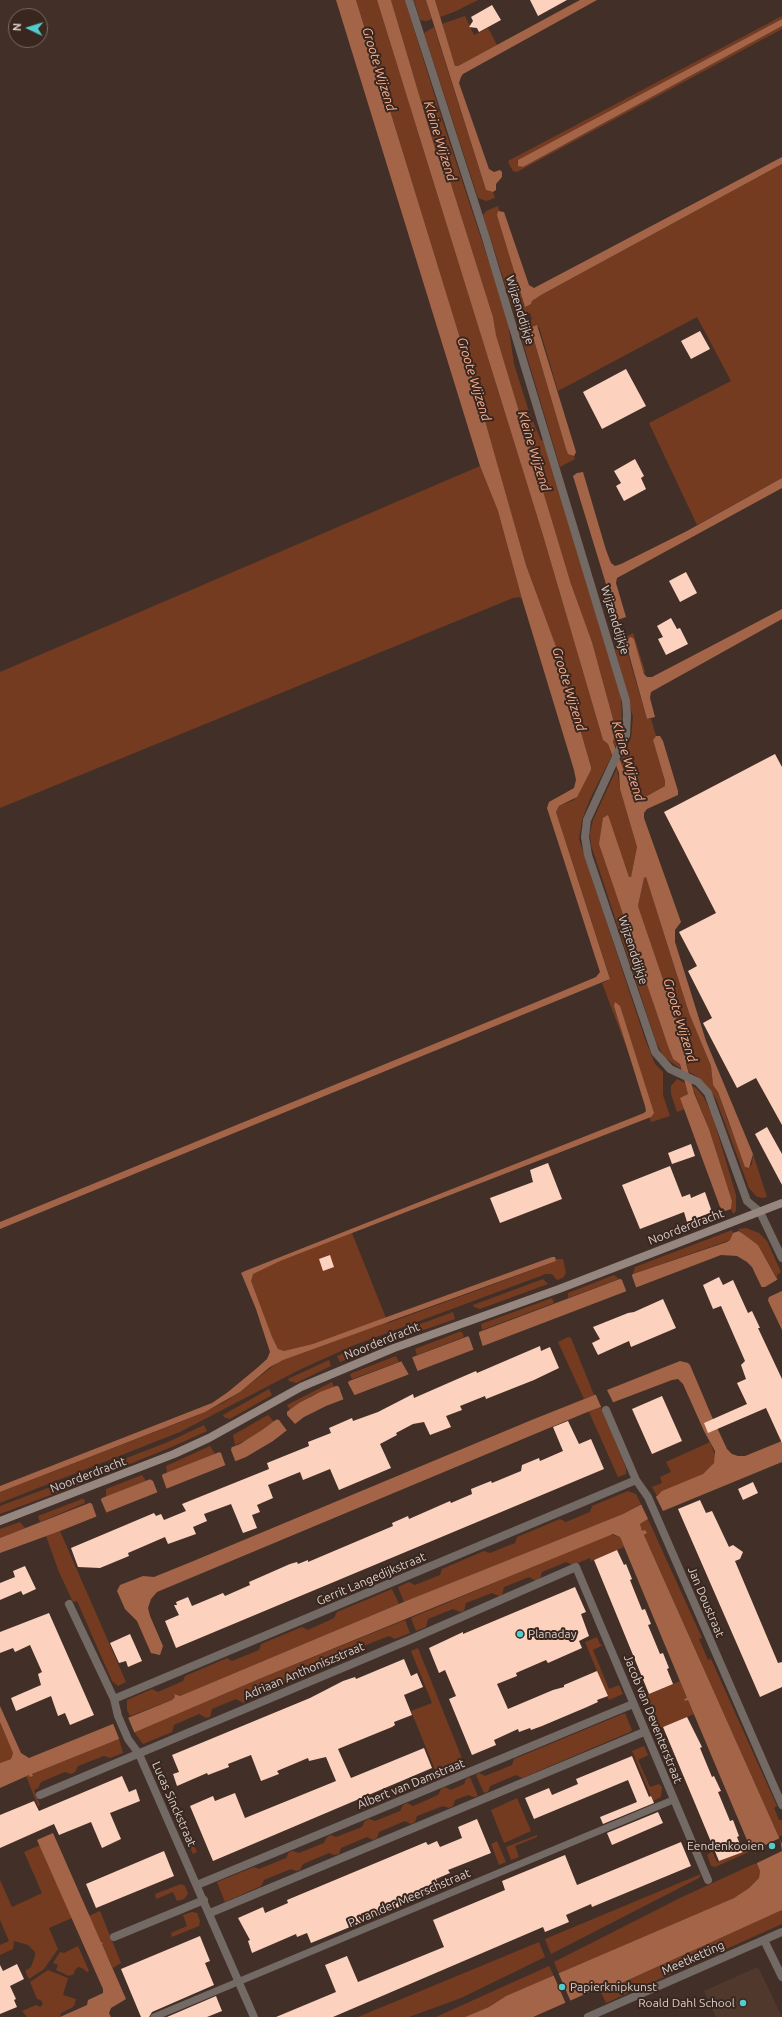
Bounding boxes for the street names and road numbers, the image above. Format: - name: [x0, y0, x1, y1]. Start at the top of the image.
- street label: Wijzenddijkje: [503, 274, 537, 346]
- street label: Wijzenddijkje: [598, 584, 632, 656]
- street label: Wijzenddijkje: [615, 914, 651, 986]
- street label: Noorderdracht: [646, 1206, 726, 1248]
- street label: Noorderdracht: [342, 1319, 422, 1363]
- street label: Noorderdracht: [48, 1454, 128, 1496]
- street label: Gerrit Langedijkstraat: [314, 1549, 428, 1609]
- street label: Jan Doustraat: [685, 1564, 727, 1640]
- street label: Adriaan Anthoniszstraat: [242, 1639, 366, 1703]
- street label: Jacob van Deventerstraat: [621, 1652, 685, 1786]
- street label: Albert van Damstraat: [355, 1756, 467, 1812]
- street label: Lucas Sinckstraat: [149, 1759, 199, 1849]
- street label: P. van der Meerschstraat: [346, 1866, 472, 1930]
- street label: Meetketting: [659, 1938, 727, 1978]

